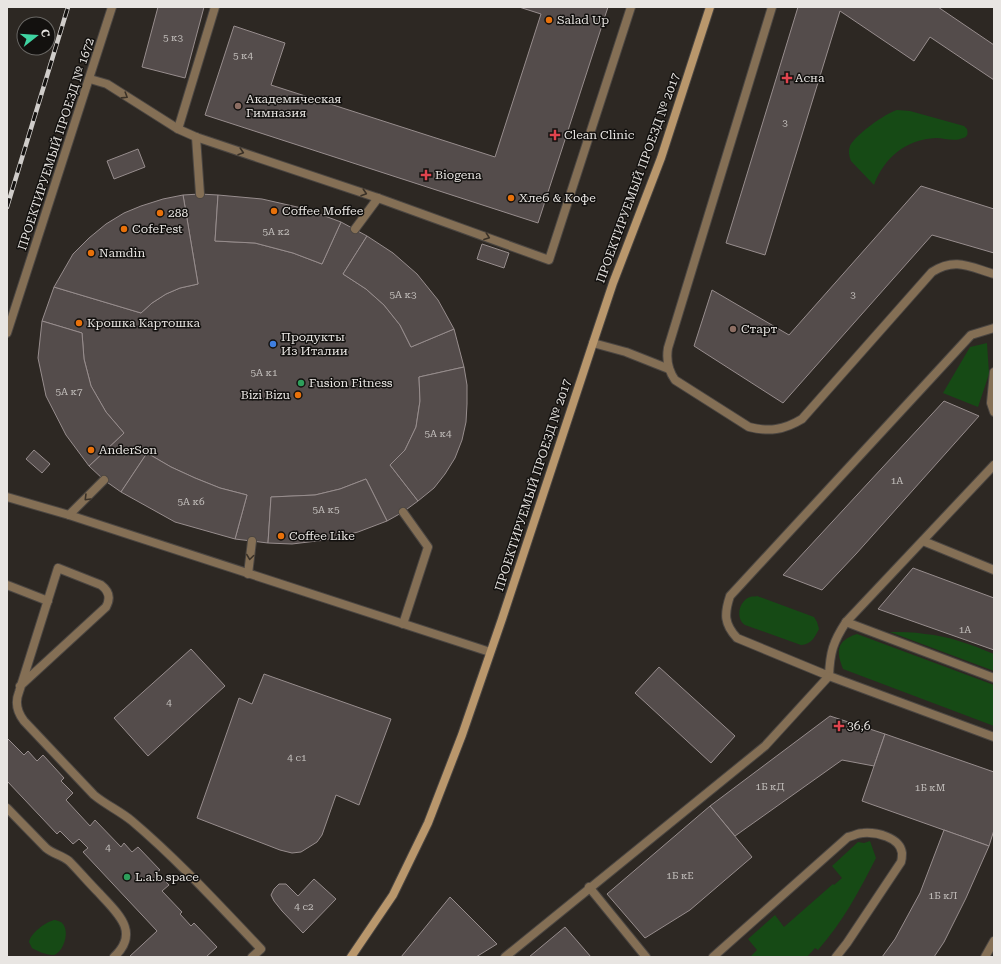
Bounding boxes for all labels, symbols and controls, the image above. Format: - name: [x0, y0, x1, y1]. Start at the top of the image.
- place label: Salad Up: [557, 13, 609, 27]
- marker: Salad Up: [544, 15, 554, 25]
- north arrow: [16, 16, 56, 56]
- text: С: [38, 28, 53, 39]
- house number: 5 к3: [163, 32, 183, 43]
- street label: ПРОЕКТИРУЕМЫЙ ПРОЕЗД № 1672: [15, 36, 97, 252]
- house number: 5 к4: [233, 50, 253, 61]
- street label: ПРОЕКТИРУЕМЫЙ ПРОЕЗД № 2017: [593, 71, 683, 285]
- place label: Асна: [795, 71, 825, 85]
- marker: Асна: [782, 73, 792, 83]
- one-way arrow: [121, 91, 128, 98]
- place label: Академическая Гимназия: [246, 92, 342, 120]
- marker: Академическая Гимназия: [233, 101, 243, 111]
- house number: 3: [782, 117, 788, 128]
- place label: Clean Clinic: [564, 128, 635, 142]
- marker: Clean Clinic: [549, 129, 561, 141]
- one-way arrow: [237, 147, 244, 156]
- place label: Biogena: [435, 168, 482, 182]
- marker: Biogena: [420, 169, 432, 181]
- one-way arrow: [361, 188, 368, 197]
- place label: Хлеб & Кофе: [519, 191, 596, 205]
- marker: Хлеб & Кофе: [506, 193, 516, 203]
- place label: Coffee Moffee: [282, 204, 364, 218]
- place label: 288: [168, 206, 188, 220]
- marker: Coffee Moffee: [269, 206, 279, 216]
- marker: 288: [155, 208, 165, 218]
- place label: CofeFest: [132, 222, 183, 236]
- marker: CofeFest: [119, 224, 129, 234]
- house number: 5А к2: [262, 226, 290, 237]
- one-way arrow: [483, 233, 490, 241]
- place label: Namdin: [99, 246, 145, 260]
- marker: Namdin: [86, 248, 96, 258]
- house number: 5А к3: [389, 289, 417, 300]
- house number: 3: [850, 289, 856, 300]
- place label: Крошка Картошка: [87, 316, 200, 330]
- marker: Крошка Картошка: [74, 318, 84, 328]
- place label: Старт: [741, 322, 777, 336]
- marker: Старт: [728, 324, 738, 334]
- place label: Продукты Из Италии: [281, 330, 348, 358]
- marker: Продукты Из Италии: [268, 339, 278, 349]
- house number: 5А к1: [250, 367, 278, 378]
- place label: Fusion Fitness: [309, 376, 393, 390]
- street label: ПРОЕКТИРУЕМЫЙ ПРОЕЗД № 2017: [492, 377, 574, 593]
- marker: Fusion Fitness: [296, 378, 306, 388]
- house number: 5А к7: [55, 386, 83, 397]
- place label: Bizi Bizu: [241, 388, 290, 402]
- marker: Bizi Bizu: [293, 390, 303, 400]
- house number: 5А к4: [424, 428, 452, 439]
- place label: AnderSon: [99, 443, 157, 457]
- marker: AnderSon: [86, 445, 96, 455]
- house number: 1А: [891, 475, 903, 486]
- one-way arrow: [84, 493, 92, 501]
- house number: 5А к6: [177, 496, 205, 507]
- house number: 5А к5: [312, 504, 340, 515]
- place label: Coffee Like: [289, 529, 355, 543]
- marker: Coffee Like: [276, 531, 286, 541]
- one-way arrow: [246, 554, 255, 561]
- house number: 1А: [959, 624, 971, 635]
- house number: 4: [166, 697, 172, 708]
- place label: 36,6: [847, 719, 871, 733]
- marker: 36,6: [834, 721, 844, 731]
- house number: 4 с1: [287, 752, 307, 763]
- house number: 1Б кД: [756, 781, 784, 792]
- house number: 1Б кМ: [915, 782, 946, 793]
- house number: 4: [105, 842, 111, 853]
- place label: L.a.b space: [135, 870, 199, 884]
- house number: 1Б кЕ: [666, 870, 694, 881]
- marker: L.a.b space: [122, 872, 132, 882]
- house number: 1Б кЛ: [929, 890, 957, 901]
- house number: 4 с2: [294, 901, 314, 912]

